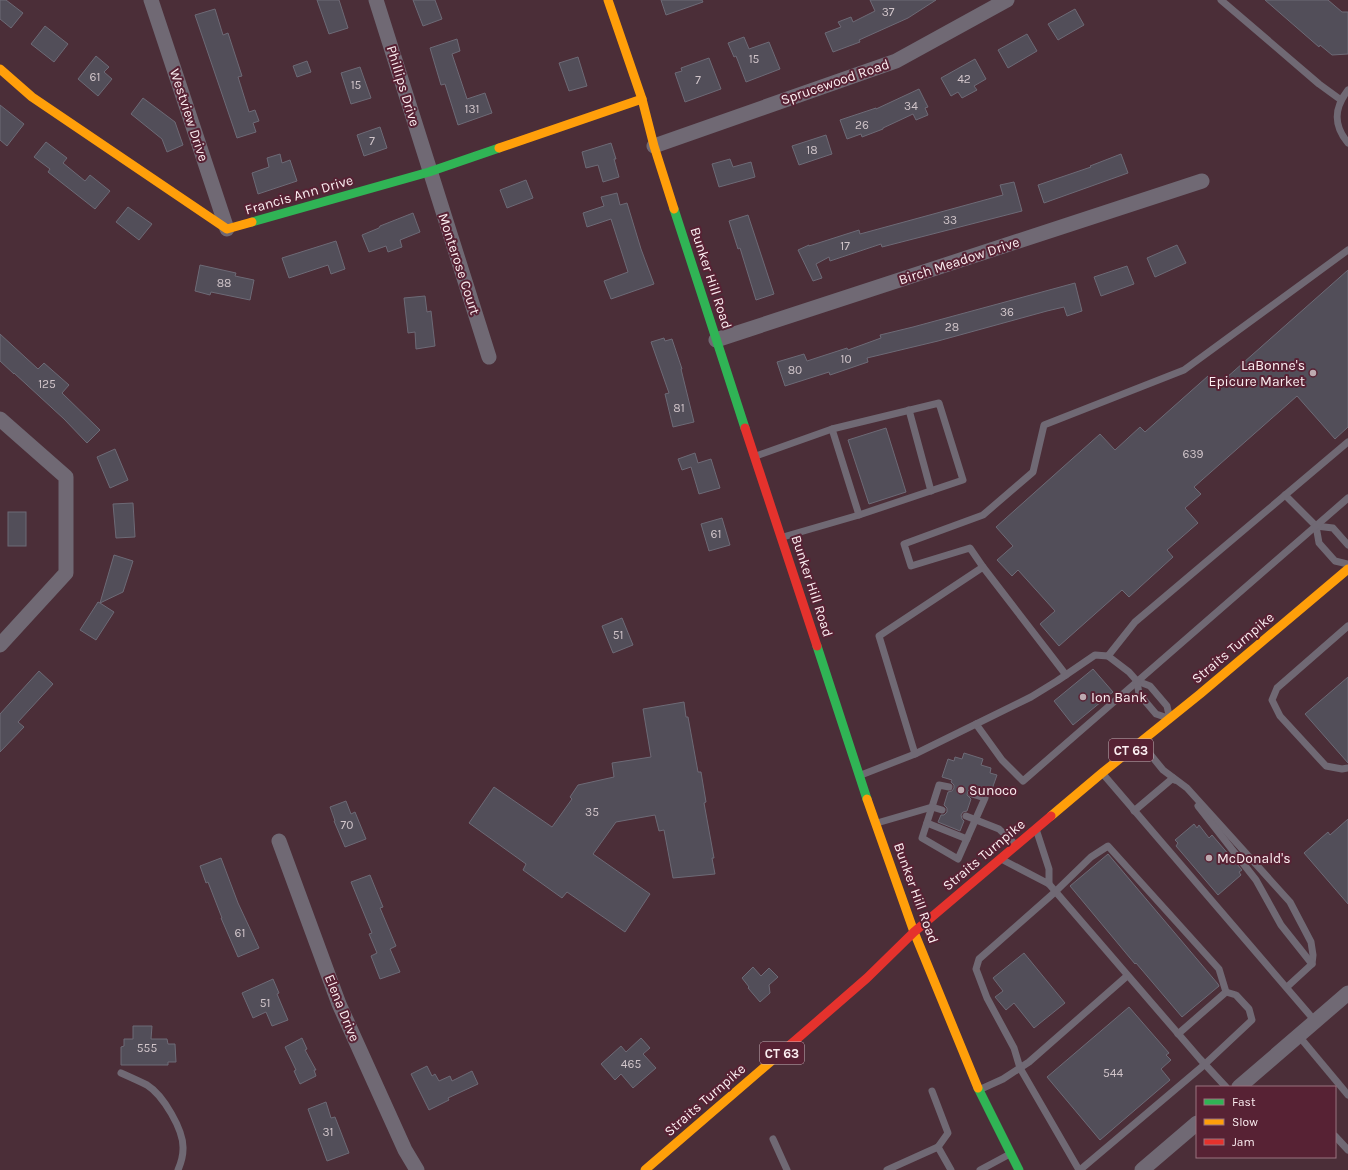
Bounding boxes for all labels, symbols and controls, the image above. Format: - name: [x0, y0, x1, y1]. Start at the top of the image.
- house number: 37: [882, 5, 895, 19]
- street label: Phillips Drive: [383, 43, 423, 129]
- house number: 15: [749, 52, 760, 66]
- street label: Sprucewood Road: [778, 55, 892, 109]
- street label: Westview Drive: [166, 67, 212, 163]
- house number: 61: [90, 70, 100, 84]
- house number: 42: [957, 72, 971, 86]
- house number: 7: [695, 73, 701, 87]
- house number: 15: [351, 78, 362, 92]
- house number: 34: [904, 99, 918, 113]
- house number: 131: [464, 102, 480, 116]
- house number: 26: [855, 118, 869, 132]
- house number: 7: [369, 134, 375, 148]
- house number: 18: [806, 143, 818, 157]
- street label: Francis Ann Drive: [243, 171, 355, 219]
- street label: Monterose Court: [435, 211, 483, 317]
- house number: 33: [943, 213, 957, 227]
- street label: Bunker Hill Road: [687, 225, 735, 331]
- street label: Birch Meadow Drive: [897, 233, 1021, 289]
- house number: 17: [840, 239, 850, 253]
- house number: 88: [217, 276, 231, 290]
- house number: 36: [1000, 305, 1014, 319]
- house number: 28: [945, 320, 959, 334]
- house number: 10: [840, 352, 852, 366]
- place label: LaBonne's Epicure Market: [1209, 357, 1305, 390]
- house number: 80: [788, 363, 802, 377]
- marker: LaBonne's Epicure Market: [1308, 368, 1318, 378]
- house number: 125: [38, 377, 56, 391]
- house number: 81: [673, 401, 685, 415]
- house number: 639: [1183, 447, 1203, 461]
- house number: 61: [711, 527, 721, 541]
- street label: Bunker Hill Road: [788, 533, 836, 639]
- street label: Straits Turnpike: [1188, 609, 1278, 687]
- house number: 51: [613, 628, 623, 642]
- place label: Ion Bank: [1091, 689, 1147, 706]
- marker: Ion Bank: [1078, 692, 1088, 702]
- road number: CT 63: [1109, 739, 1153, 761]
- place label: Sunoco: [969, 782, 1017, 799]
- marker: Sunoco: [956, 785, 966, 795]
- house number: 35: [585, 805, 599, 819]
- street label: Straits Turnpike: [939, 816, 1029, 894]
- house number: 70: [341, 818, 353, 832]
- street label: Bunker Hill Road: [890, 840, 942, 946]
- place label: McDonald's: [1217, 850, 1291, 867]
- marker: McDonald's: [1204, 853, 1214, 863]
- house number: 61: [235, 926, 245, 940]
- street label: Elena Drive: [321, 972, 363, 1044]
- house number: 51: [260, 996, 270, 1010]
- house number: 555: [137, 1041, 157, 1055]
- road number: CT 63: [760, 1042, 804, 1064]
- house number: 465: [621, 1057, 641, 1071]
- street label: Straits Turnpike: [661, 1060, 749, 1140]
- house number: 544: [1103, 1066, 1123, 1080]
- legend: [1196, 1086, 1336, 1158]
- text: Fast: [1232, 1095, 1256, 1109]
- text: Slow: [1232, 1115, 1258, 1129]
- house number: 31: [322, 1125, 334, 1139]
- text: Jam: [1232, 1135, 1255, 1149]

